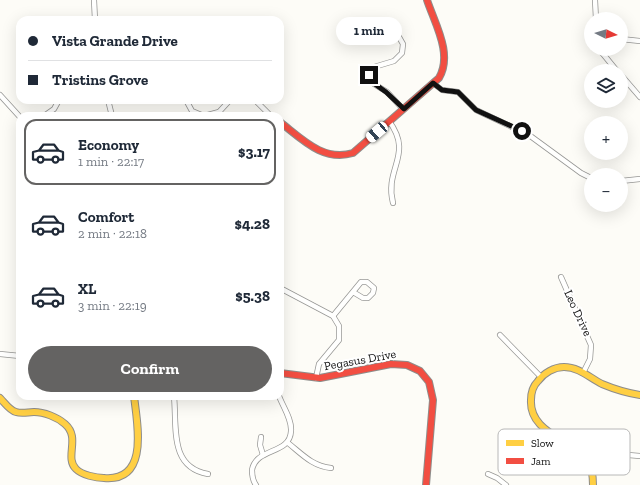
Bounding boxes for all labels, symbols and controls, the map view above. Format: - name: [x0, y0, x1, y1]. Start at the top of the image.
- north arrow: [584, 12, 628, 56]
- map controls: [584, 12, 628, 212]
- callout: 1 min: [336, 17, 402, 45]
- text: 1 min: [354, 23, 384, 38]
- text: Vista Grande Drive: [52, 32, 178, 50]
- button: layers: [584, 64, 628, 108]
- route end: [360, 66, 378, 84]
- text: Tristins Grove: [52, 71, 148, 89]
- button: +: [584, 116, 628, 160]
- car: [364, 120, 390, 144]
- route start: [513, 122, 531, 140]
- icon: car: [30, 134, 66, 170]
- text: Economy: [78, 136, 139, 154]
- text: $3.17: [238, 143, 270, 161]
- text: 1 min · 22:17: [78, 154, 144, 169]
- button: −: [584, 168, 628, 212]
- icon: car: [30, 206, 66, 242]
- text: Comfort: [78, 208, 134, 226]
- text: $4.28: [235, 215, 270, 233]
- text: 2 min · 22:18: [78, 226, 147, 241]
- icon: car: [30, 278, 66, 314]
- text: XL: [78, 280, 96, 298]
- text: $5.38: [235, 287, 270, 305]
- street label: Leo Drive: [561, 288, 595, 339]
- text: 3 min · 22:19: [78, 298, 147, 313]
- button: Confirm: [28, 346, 272, 392]
- street label: Pegasus Drive: [323, 347, 397, 373]
- legend: [498, 429, 630, 475]
- text: Slow: [531, 437, 554, 450]
- text: Jam: [531, 455, 551, 468]

